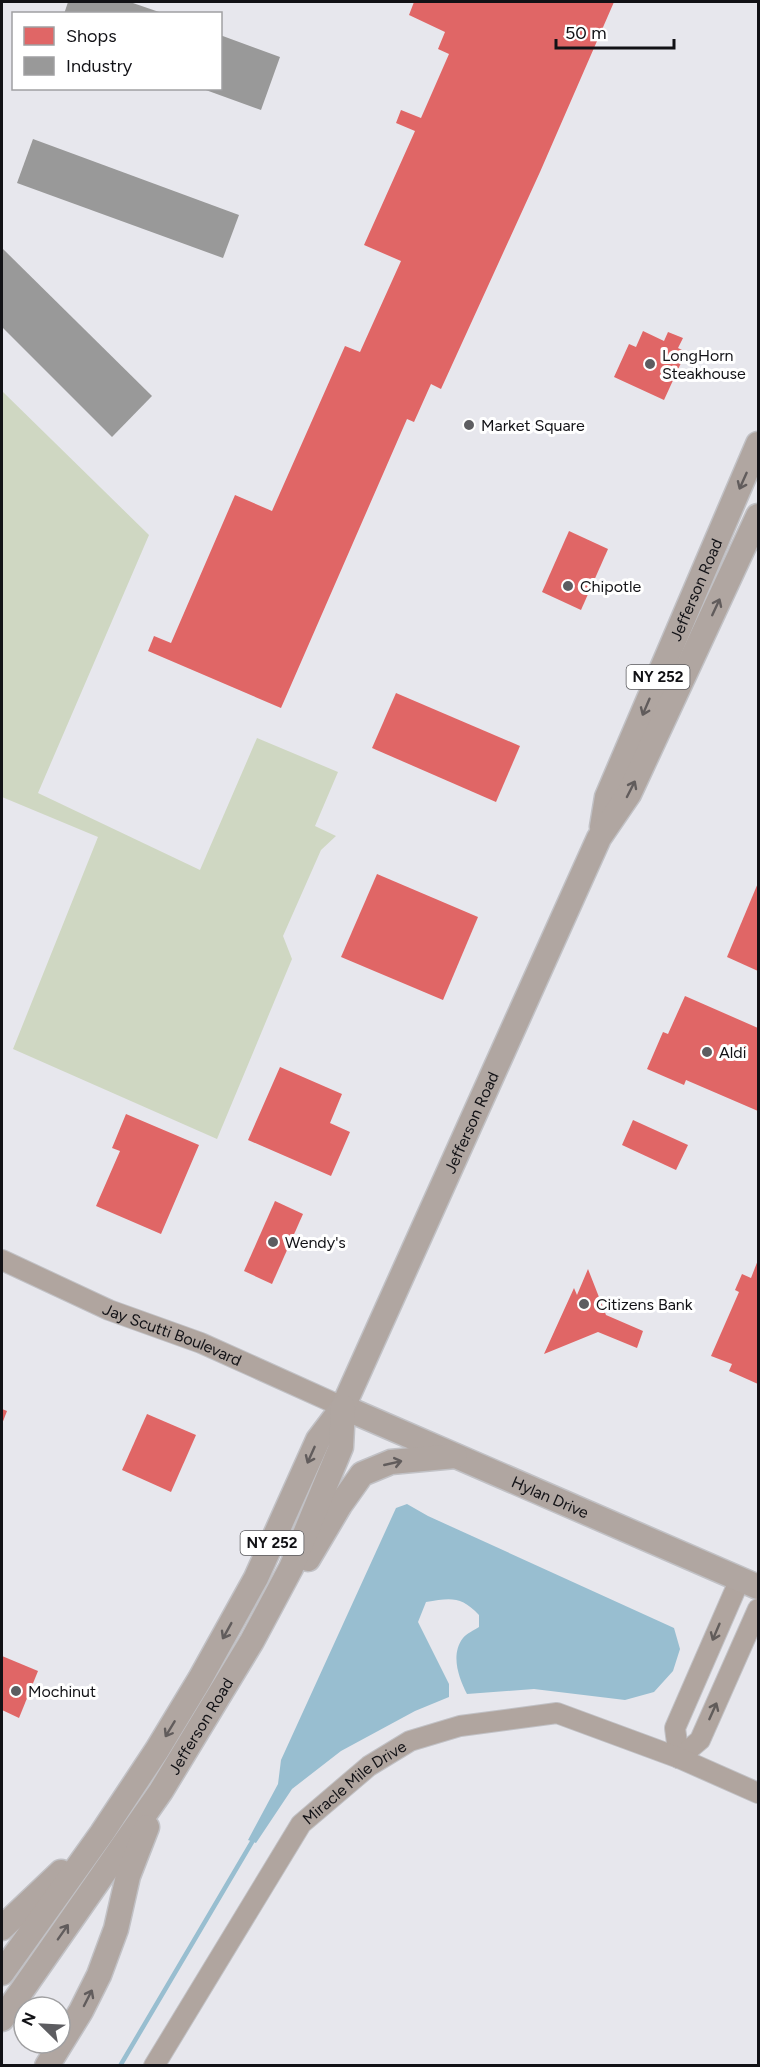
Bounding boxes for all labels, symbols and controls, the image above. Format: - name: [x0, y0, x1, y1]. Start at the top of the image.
- legend: [12, 12, 222, 90]
- scale bar: [556, 12, 674, 50]
- text: 50 m: [565, 22, 607, 44]
- text: Shops: [66, 25, 117, 47]
- text: Industry: [66, 55, 133, 77]
- place label: LongHorn Steakhouse: [662, 346, 746, 383]
- marker: LongHorn Steakhouse: [643, 357, 657, 371]
- place label: Market Square: [481, 416, 585, 435]
- marker: Market Square: [462, 418, 476, 432]
- one-way arrow: [736, 472, 747, 490]
- street label: Jefferson Road: [666, 536, 726, 644]
- place label: Chipotle: [580, 577, 641, 596]
- marker: Chipotle: [561, 579, 575, 593]
- one-way arrow: [710, 599, 722, 617]
- road number: NY 252: [626, 665, 690, 689]
- one-way arrow: [639, 698, 650, 716]
- one-way arrow: [626, 780, 637, 798]
- place label: Aldi: [719, 1043, 746, 1062]
- marker: Aldi: [700, 1045, 714, 1059]
- street label: Jefferson Road: [440, 1069, 503, 1176]
- place label: Wendy's: [285, 1233, 346, 1252]
- marker: Wendy's: [266, 1235, 280, 1249]
- place label: Citizens Bank: [596, 1295, 693, 1314]
- marker: Citizens Bank: [577, 1297, 591, 1311]
- street label: Jay Scutti Boulevard: [100, 1299, 245, 1370]
- one-way arrow: [305, 1446, 316, 1464]
- one-way arrow: [383, 1457, 402, 1469]
- street label: Hylan Drive: [509, 1472, 592, 1523]
- road number: NY 252: [240, 1531, 304, 1555]
- one-way arrow: [221, 1622, 233, 1639]
- one-way arrow: [710, 1623, 722, 1641]
- street label: Jefferson Road: [164, 1675, 237, 1778]
- place label: Mochinut: [28, 1682, 96, 1701]
- marker: Mochinut: [9, 1684, 23, 1698]
- one-way arrow: [708, 1703, 719, 1721]
- one-way arrow: [163, 1720, 175, 1737]
- street label: Miracle Mile Drive: [299, 1737, 410, 1829]
- one-way arrow: [57, 1925, 69, 1941]
- one-way arrow: [83, 1989, 94, 2007]
- north arrow: [12, 1995, 72, 2055]
- text: N: [18, 2010, 40, 2029]

